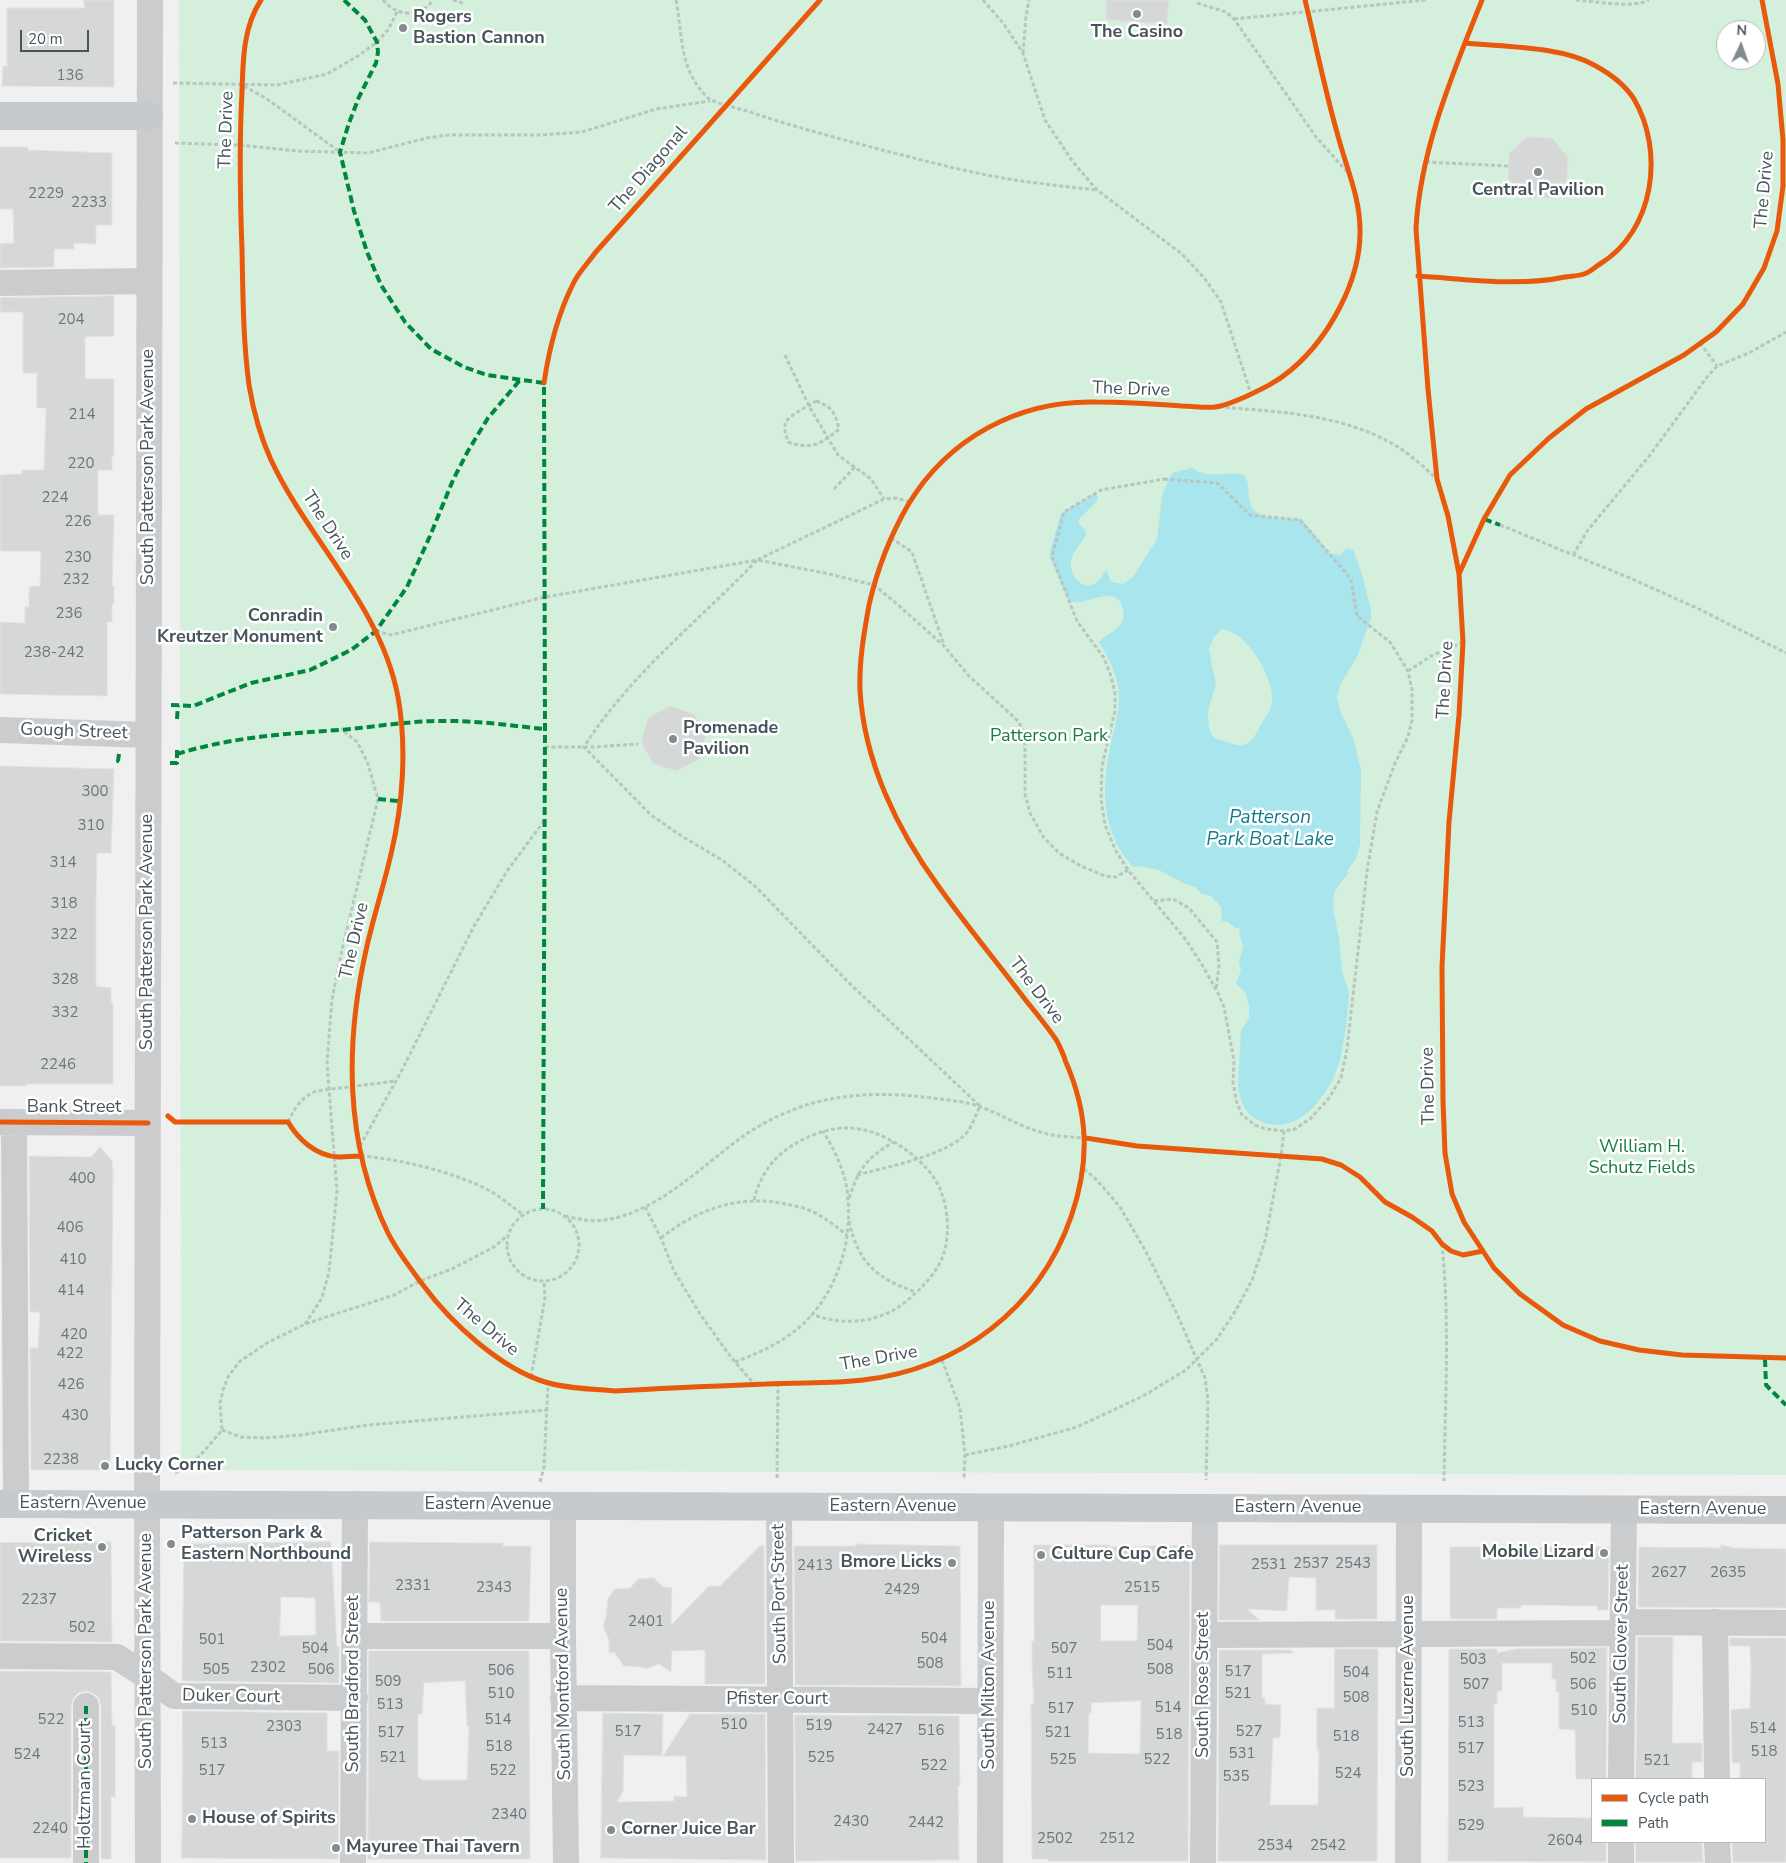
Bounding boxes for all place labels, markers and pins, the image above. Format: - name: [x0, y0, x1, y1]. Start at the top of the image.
- place label: Rogers Bastion Cannon: [413, 7, 545, 50]
- marker: The Casino: [1131, 8, 1143, 20]
- marker: Rogers Bastion Cannon: [397, 22, 409, 34]
- place label: The Casino: [1091, 22, 1183, 44]
- marker: Central Pavilion: [1532, 166, 1544, 178]
- place label: Central Pavilion: [1472, 180, 1604, 202]
- place label: Conradin Kreutzer Monument: [157, 606, 323, 649]
- marker: Conradin Kreutzer Monument: [327, 621, 339, 633]
- place label: Promenade Pavilion: [683, 718, 778, 761]
- marker: Promenade Pavilion: [667, 733, 679, 745]
- place label: Lucky Corner: [115, 1455, 224, 1477]
- marker: Lucky Corner: [99, 1460, 111, 1472]
- place label: Patterson Park & Eastern Northbound: [181, 1523, 351, 1566]
- place label: Cricket Wireless: [18, 1526, 92, 1568]
- marker: Patterson Park & Eastern Northbound: [165, 1538, 177, 1550]
- marker: Cricket Wireless: [96, 1541, 108, 1553]
- place label: Mobile Lizard: [1482, 1542, 1594, 1564]
- place label: Culture Cup Cafe: [1051, 1544, 1194, 1566]
- marker: Mobile Lizard: [1598, 1547, 1610, 1559]
- marker: Culture Cup Cafe: [1035, 1549, 1047, 1561]
- place label: Bmore Licks: [840, 1552, 942, 1574]
- marker: Bmore Licks: [946, 1557, 958, 1569]
- place label: House of Spirits: [202, 1808, 336, 1830]
- marker: House of Spirits: [186, 1813, 198, 1825]
- place label: Corner Juice Bar: [621, 1819, 756, 1841]
- marker: Corner Juice Bar: [605, 1824, 617, 1836]
- place label: Mayuree Thai Tavern: [346, 1837, 520, 1859]
- marker: Mayuree Thai Tavern: [330, 1842, 342, 1854]

